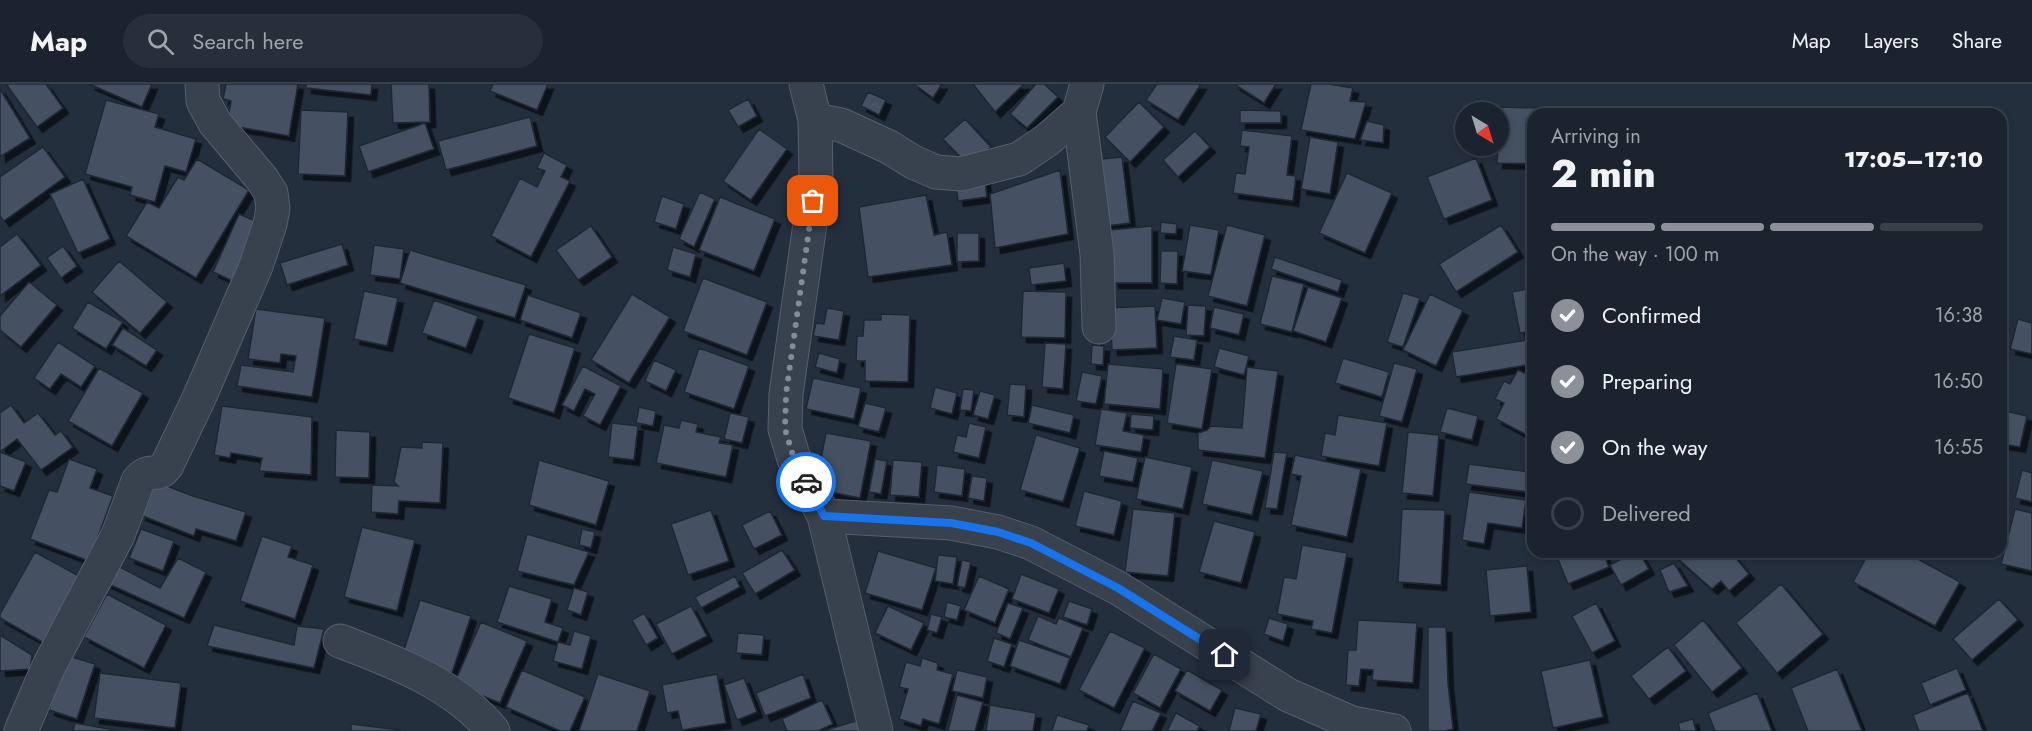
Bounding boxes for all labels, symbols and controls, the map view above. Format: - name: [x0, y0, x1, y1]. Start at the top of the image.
- search box: [123, 14, 543, 68]
- text: Map: [30, 21, 87, 62]
- icon: search: [144, 25, 177, 58]
- text: Search here: [192, 25, 304, 57]
- text: Map: [1792, 26, 1831, 56]
- text: Layers: [1864, 26, 1919, 56]
- text: Share: [1952, 26, 2002, 56]
- north arrow: [1455, 102, 1509, 156]
- map controls: [1455, 102, 1509, 156]
- text: Arriving in: [1551, 122, 1641, 151]
- text: 17:05–17:10: [1844, 143, 1983, 175]
- text: 2 min: [1551, 145, 1656, 202]
- pin: [787, 175, 838, 226]
- icon: bag: [796, 184, 829, 217]
- text: On the way · 100 m: [1551, 240, 1719, 269]
- icon: check: [1551, 299, 1584, 332]
- text: Confirmed: [1602, 299, 1701, 331]
- text: 16:38: [1935, 301, 1983, 330]
- icon: check: [1551, 365, 1584, 398]
- text: Preparing: [1602, 365, 1693, 397]
- text: 16:50: [1933, 367, 1983, 396]
- icon: check: [1551, 431, 1584, 464]
- text: On the way: [1602, 431, 1707, 463]
- text: 16:55: [1934, 433, 1983, 462]
- courier: [776, 452, 836, 512]
- icon: car: [790, 466, 823, 499]
- text: Delivered: [1602, 497, 1691, 529]
- pin: [1199, 629, 1250, 680]
- icon: home: [1208, 638, 1241, 671]

